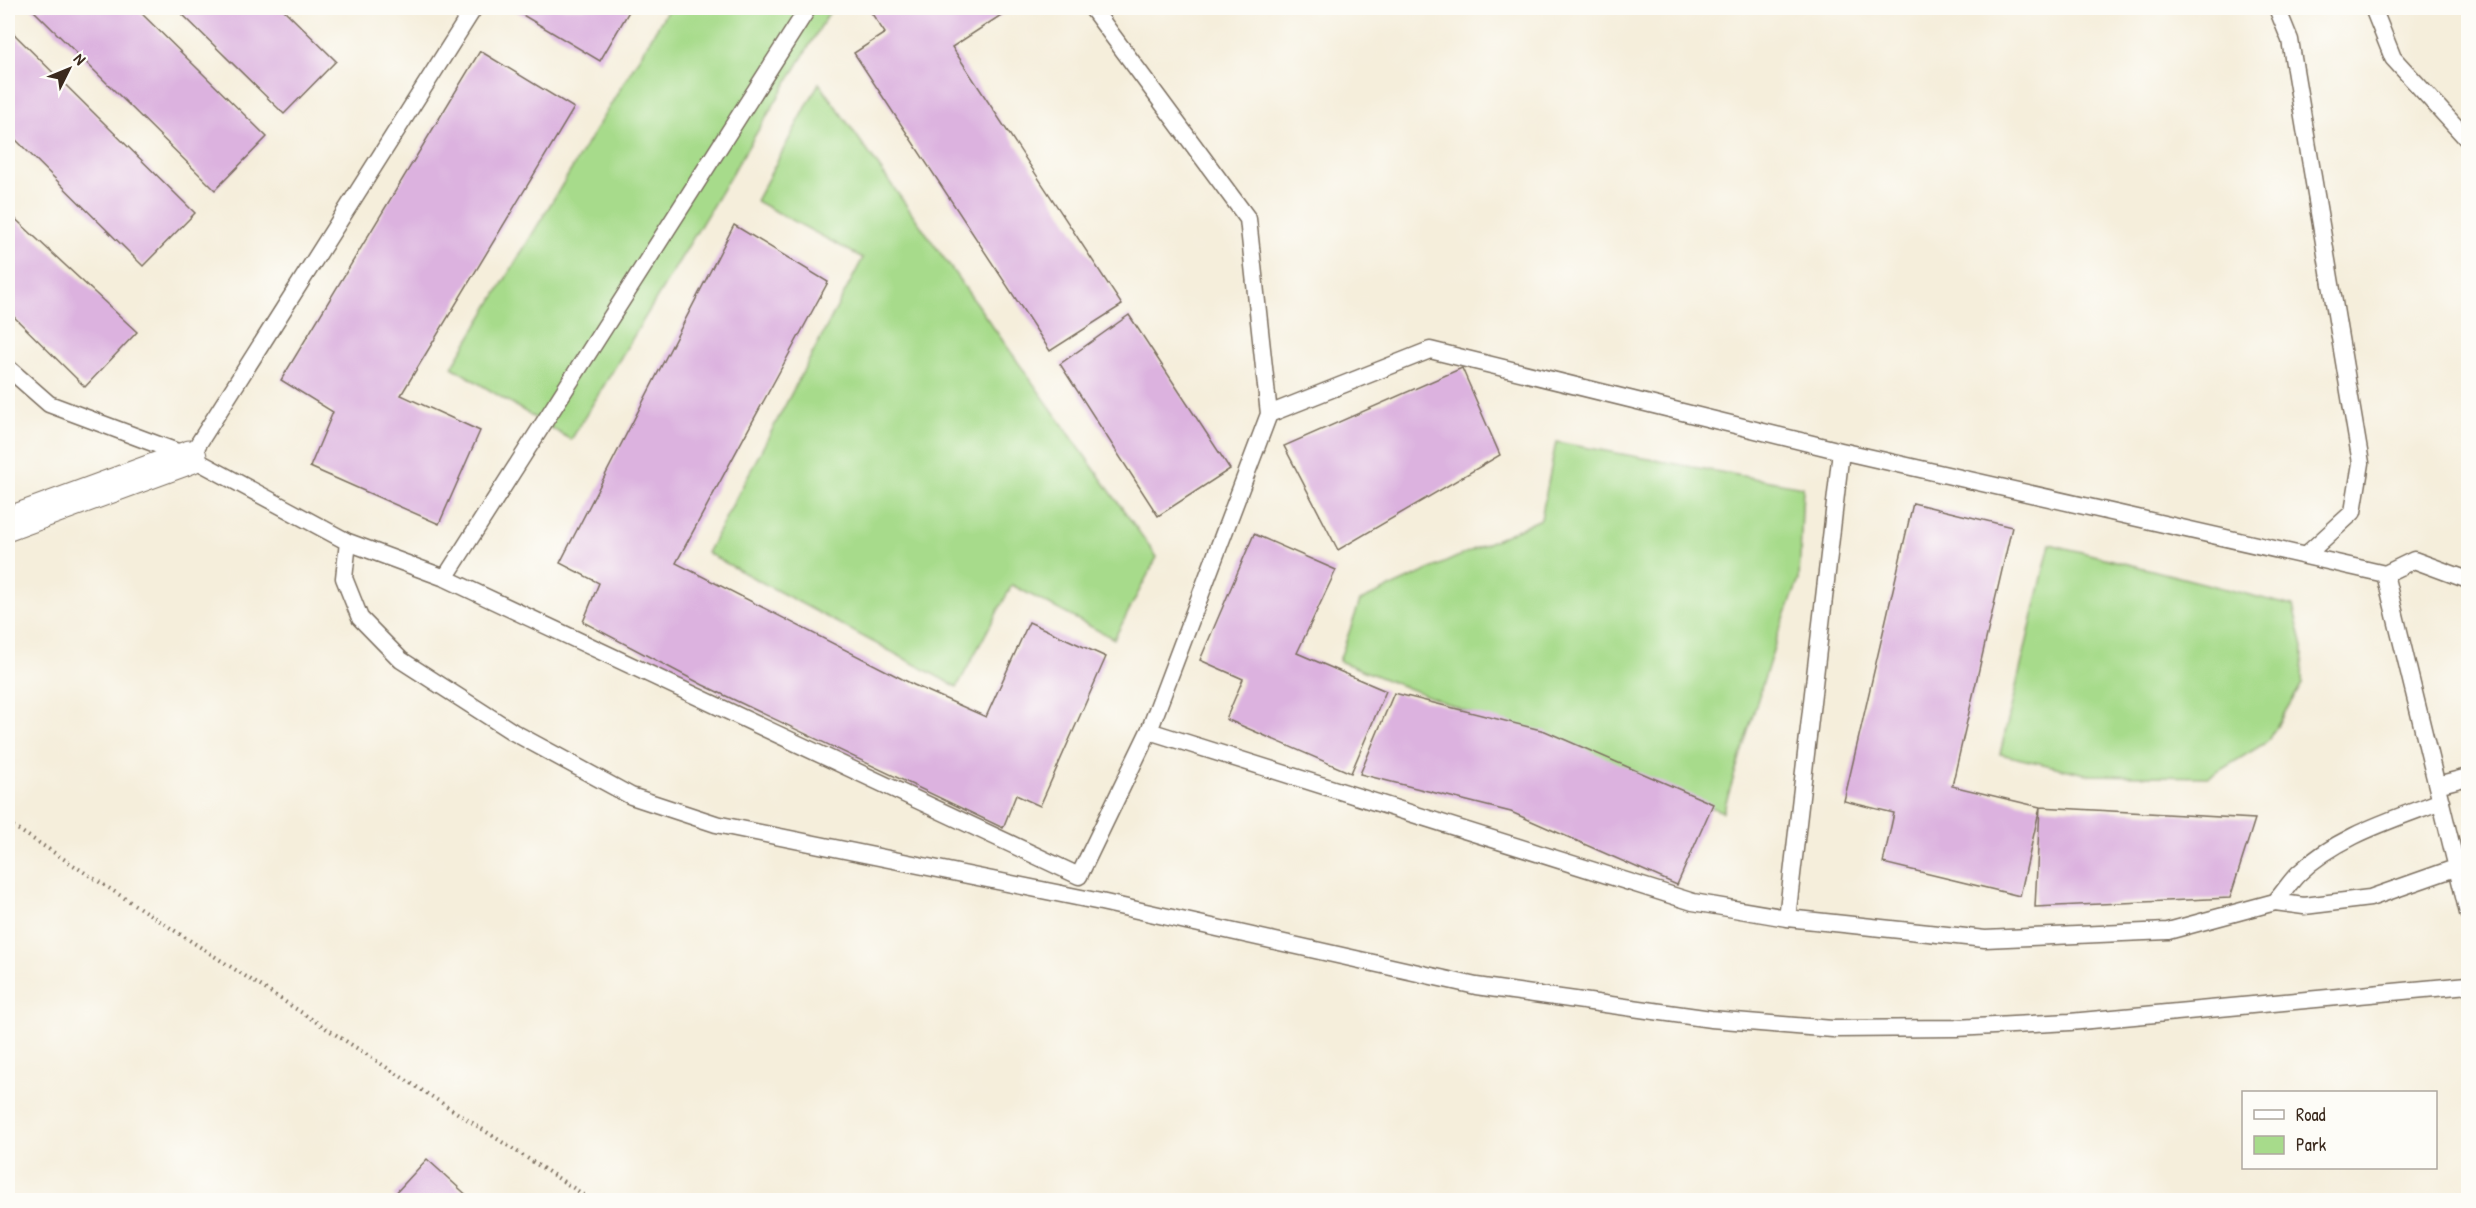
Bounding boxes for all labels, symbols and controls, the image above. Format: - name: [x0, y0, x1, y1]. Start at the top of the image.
- north arrow: [39, 39, 99, 99]
- text: N: [69, 48, 91, 70]
- legend: [2242, 1091, 2437, 1169]
- text: Road: [2296, 1102, 2326, 1127]
- text: Park: [2296, 1132, 2327, 1157]

